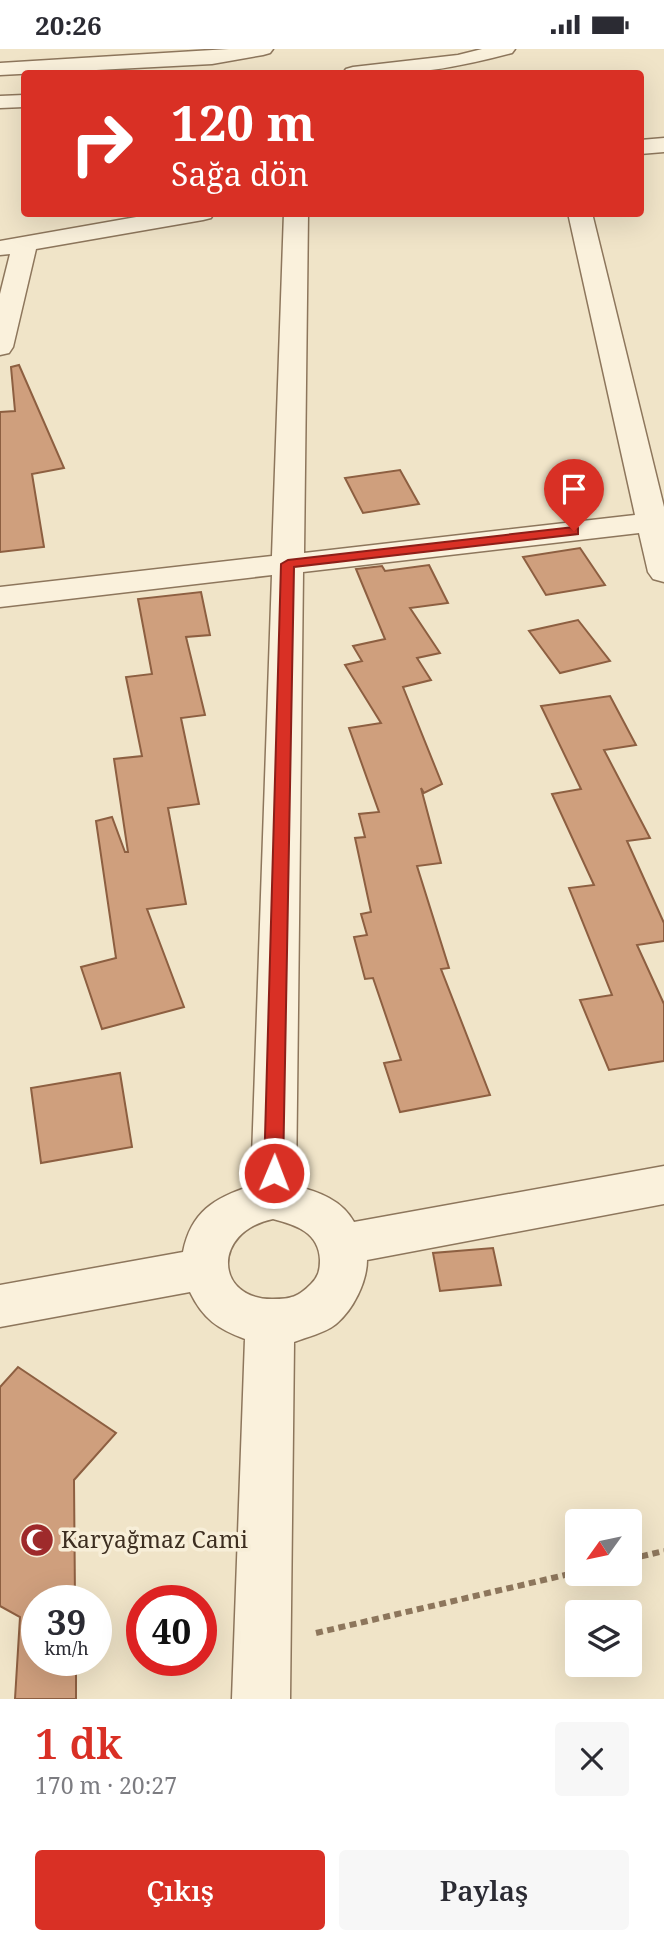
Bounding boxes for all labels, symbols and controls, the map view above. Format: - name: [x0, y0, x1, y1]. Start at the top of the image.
- text: 20:26: [35, 7, 102, 43]
- text: 120 m: [171, 89, 315, 155]
- icon: right: [56, 98, 147, 189]
- text: Sağa dön: [171, 152, 309, 195]
- pin: [544, 459, 604, 531]
- icon: arrive: [555, 470, 593, 508]
- position arrow: [237, 1136, 311, 1210]
- north arrow: [565, 1509, 642, 1585]
- map controls: [565, 1509, 642, 1677]
- mosque icon: Karyağmaz Cami: [18, 1521, 56, 1559]
- place label: Karyağmaz Cami: [61, 1523, 248, 1555]
- speed limit sign: 40: [126, 1585, 217, 1676]
- text: 39: [47, 1598, 86, 1645]
- button: layers: [565, 1600, 642, 1677]
- text: km/h: [44, 1636, 89, 1660]
- text: 1 dk: [35, 1714, 122, 1771]
- button: close: [555, 1722, 629, 1796]
- text: 170 m · 20:27: [35, 1769, 177, 1801]
- button: Çıkış: [35, 1850, 325, 1930]
- button: Paylaş: [339, 1850, 629, 1930]

